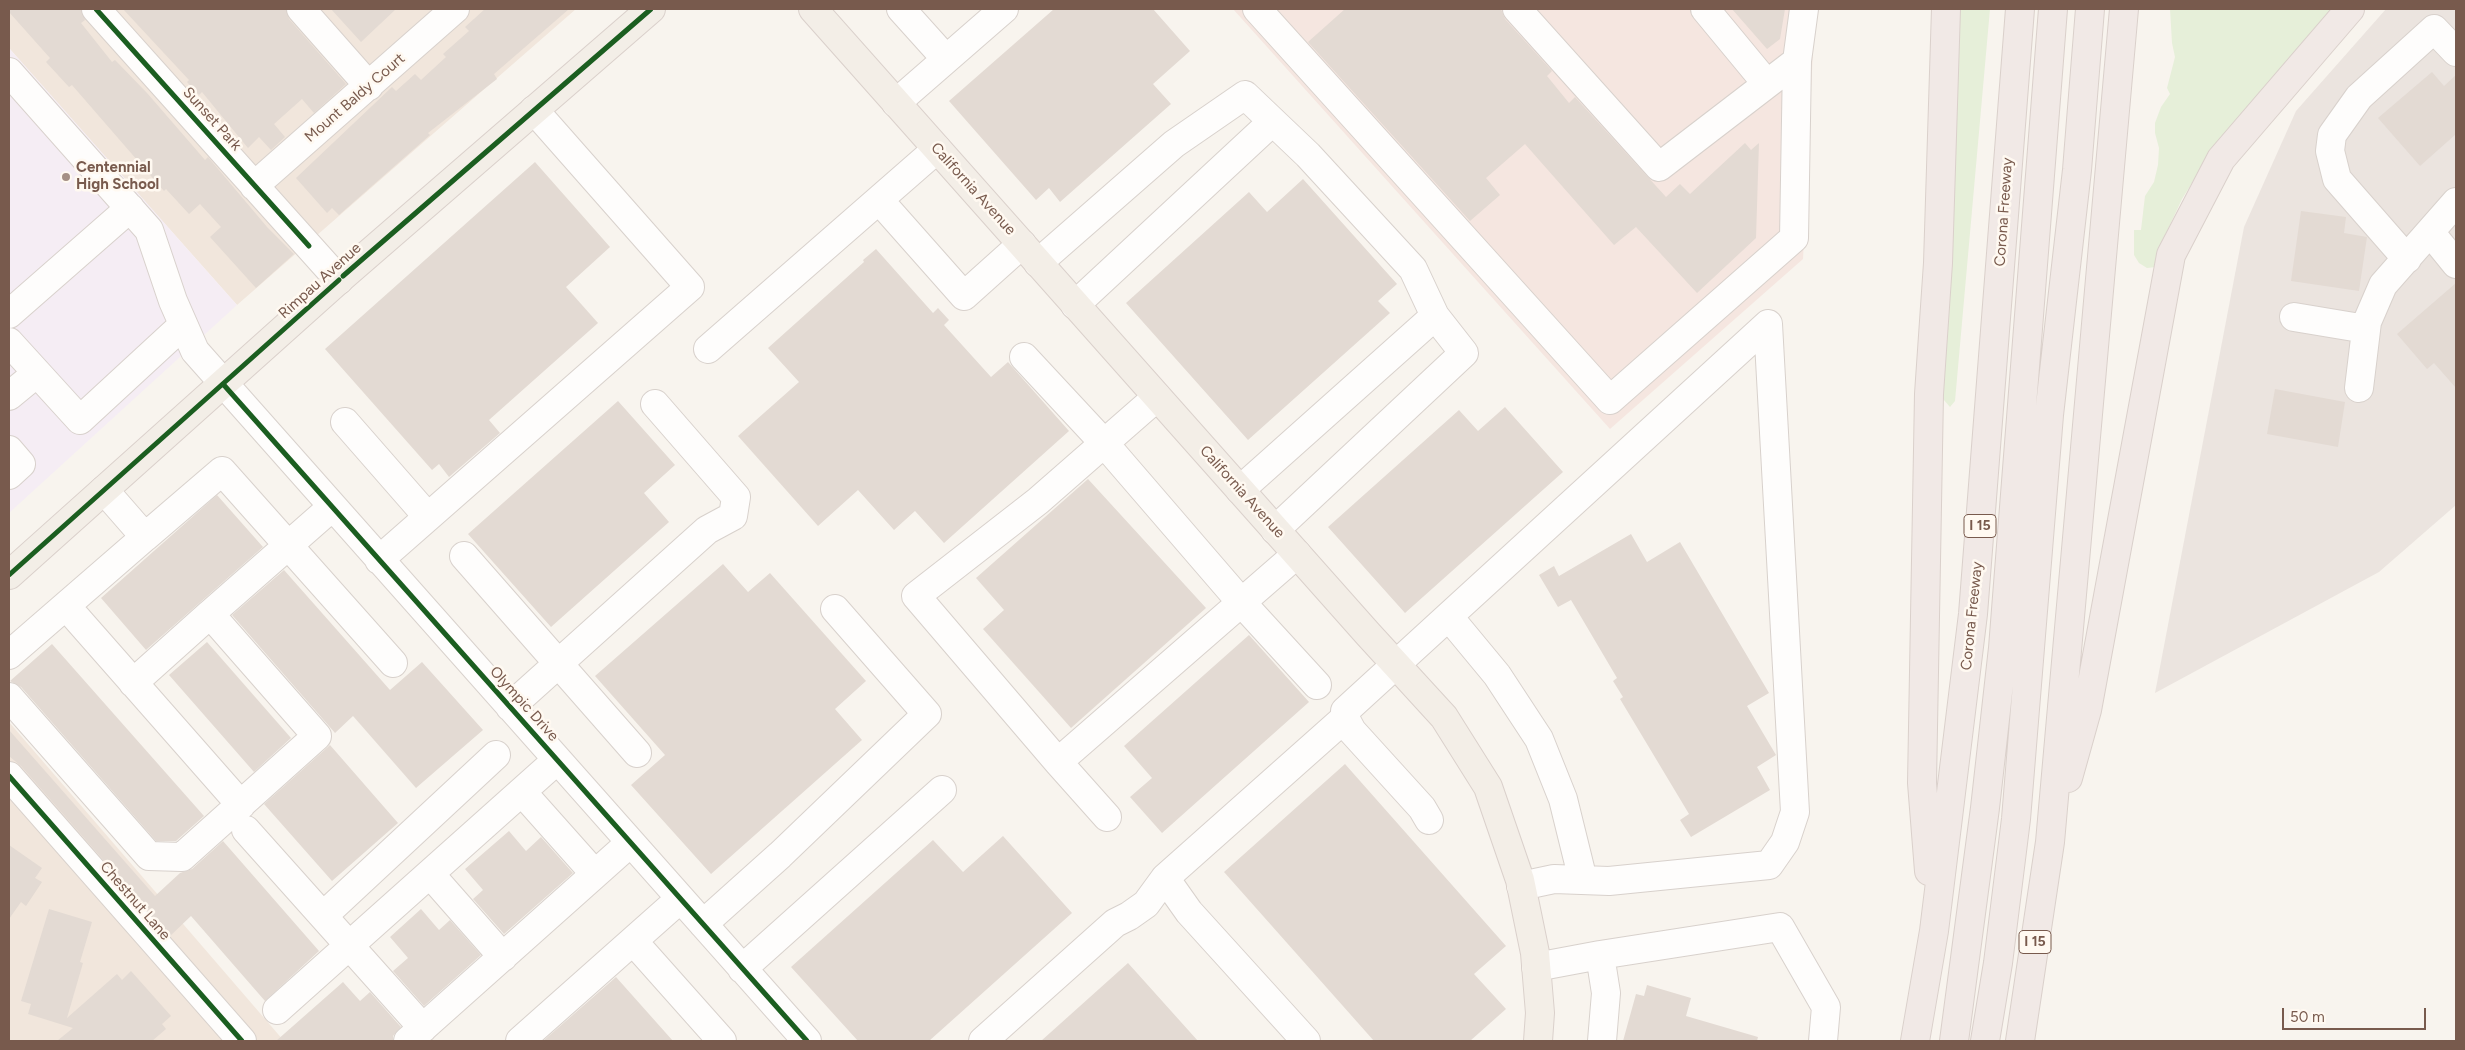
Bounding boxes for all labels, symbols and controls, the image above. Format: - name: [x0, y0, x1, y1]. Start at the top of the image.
- street label: Mount Baldy Court: [301, 50, 409, 146]
- street label: Sunset Park: [179, 84, 245, 154]
- street label: California Avenue: [927, 139, 1019, 239]
- street label: Corona Freeway: [1991, 157, 2017, 267]
- place label: Centennial High School: [76, 159, 159, 194]
- marker: Centennial High School: [60, 171, 72, 183]
- street label: Rimpau Avenue: [275, 239, 365, 323]
- street label: California Avenue: [1196, 442, 1288, 542]
- road number: I 15: [1964, 514, 1996, 538]
- street label: Corona Freeway: [1957, 561, 1987, 671]
- street label: Olympic Drive: [486, 663, 562, 745]
- street label: Chestnut Lane: [96, 858, 174, 944]
- road number: I 15: [2019, 930, 2051, 954]
- scale bar: [2285, 998, 2429, 1030]
- text: 50 m: [2290, 1008, 2325, 1026]

